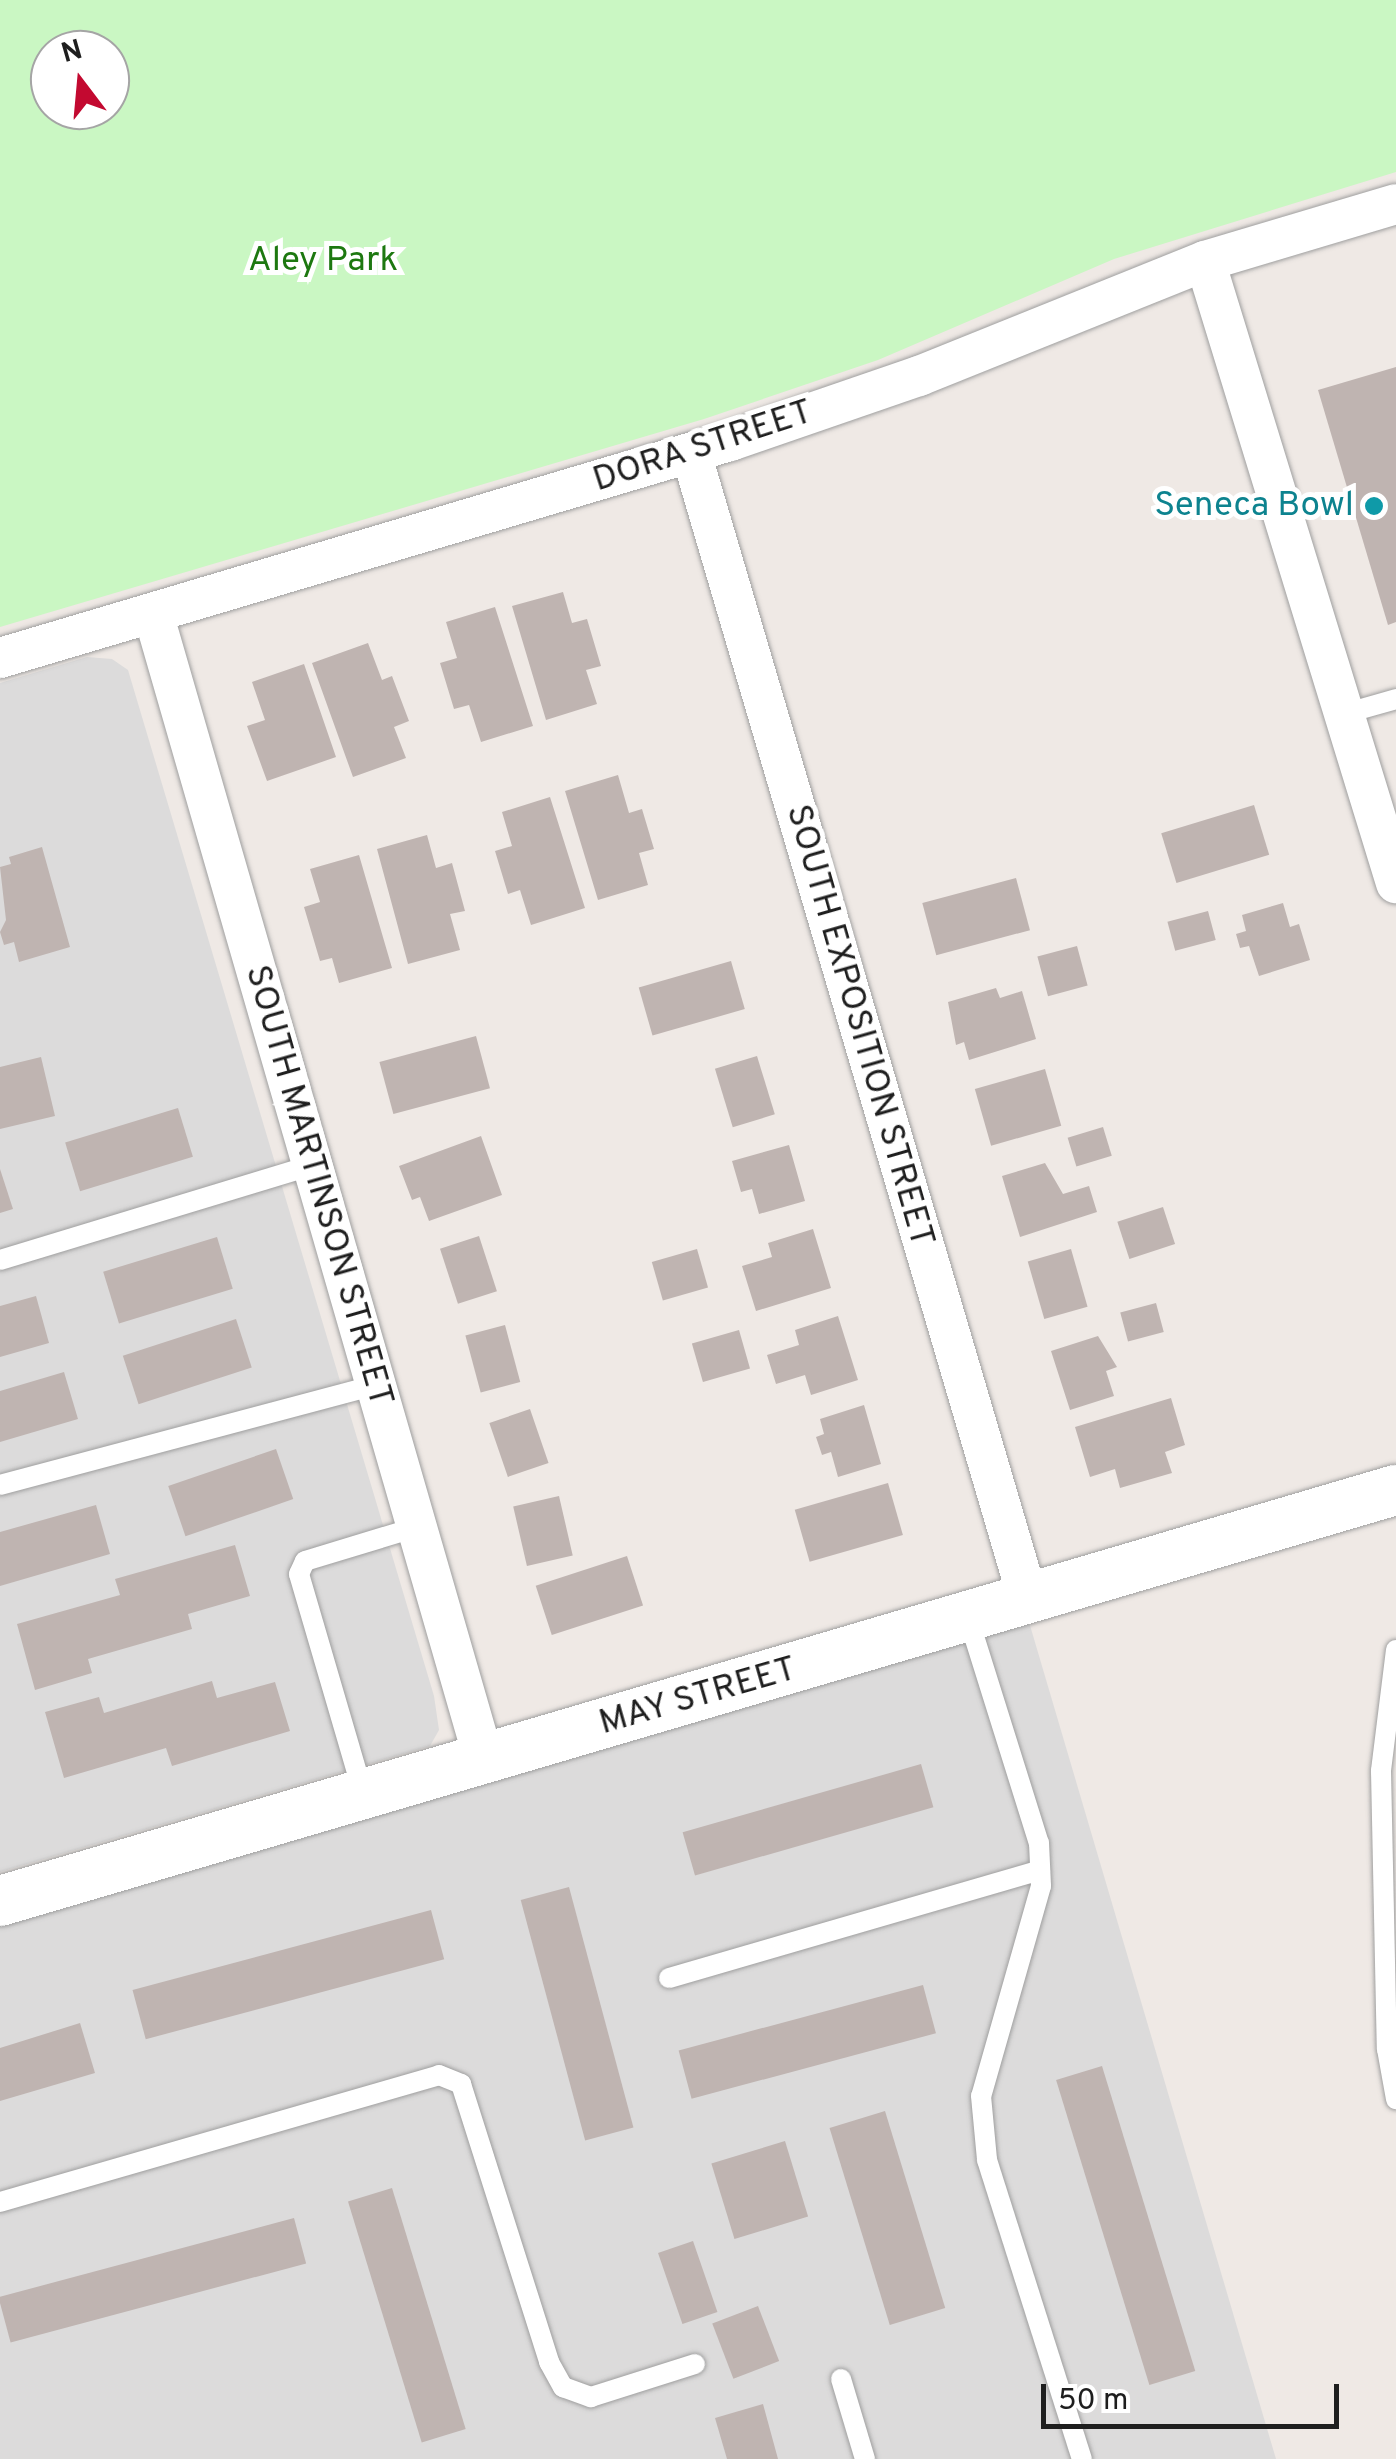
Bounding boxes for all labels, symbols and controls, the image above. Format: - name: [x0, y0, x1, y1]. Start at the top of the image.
- north arrow: [30, 30, 130, 130]
- text: N: [58, 33, 87, 73]
- park label: Aley Park: [248, 240, 398, 282]
- street label: DORA STREET: [587, 392, 819, 502]
- place label: Seneca Bowl: [1154, 485, 1354, 527]
- marker: Seneca Bowl: [1363, 495, 1385, 517]
- street label: SOUTH EXPOSITION STREET: [776, 800, 942, 1252]
- street label: SOUTH MARTINSON STREET: [235, 961, 401, 1411]
- street label: MAY STREET: [594, 1649, 802, 1745]
- scale bar: [1046, 2364, 1344, 2426]
- text: 50 m: [1058, 2383, 1128, 2420]

